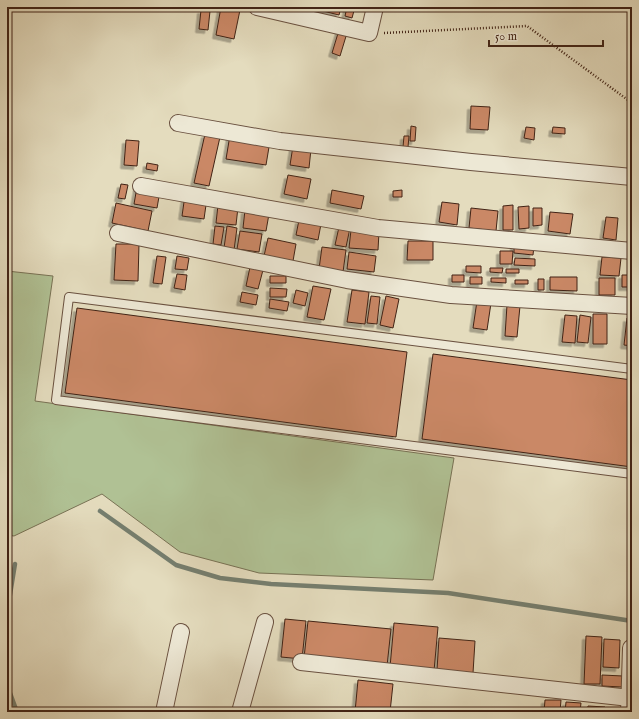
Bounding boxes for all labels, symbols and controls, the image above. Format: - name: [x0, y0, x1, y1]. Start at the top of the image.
- scale bar: [489, 22, 603, 48]
- text: 50 m: [495, 29, 517, 44]

